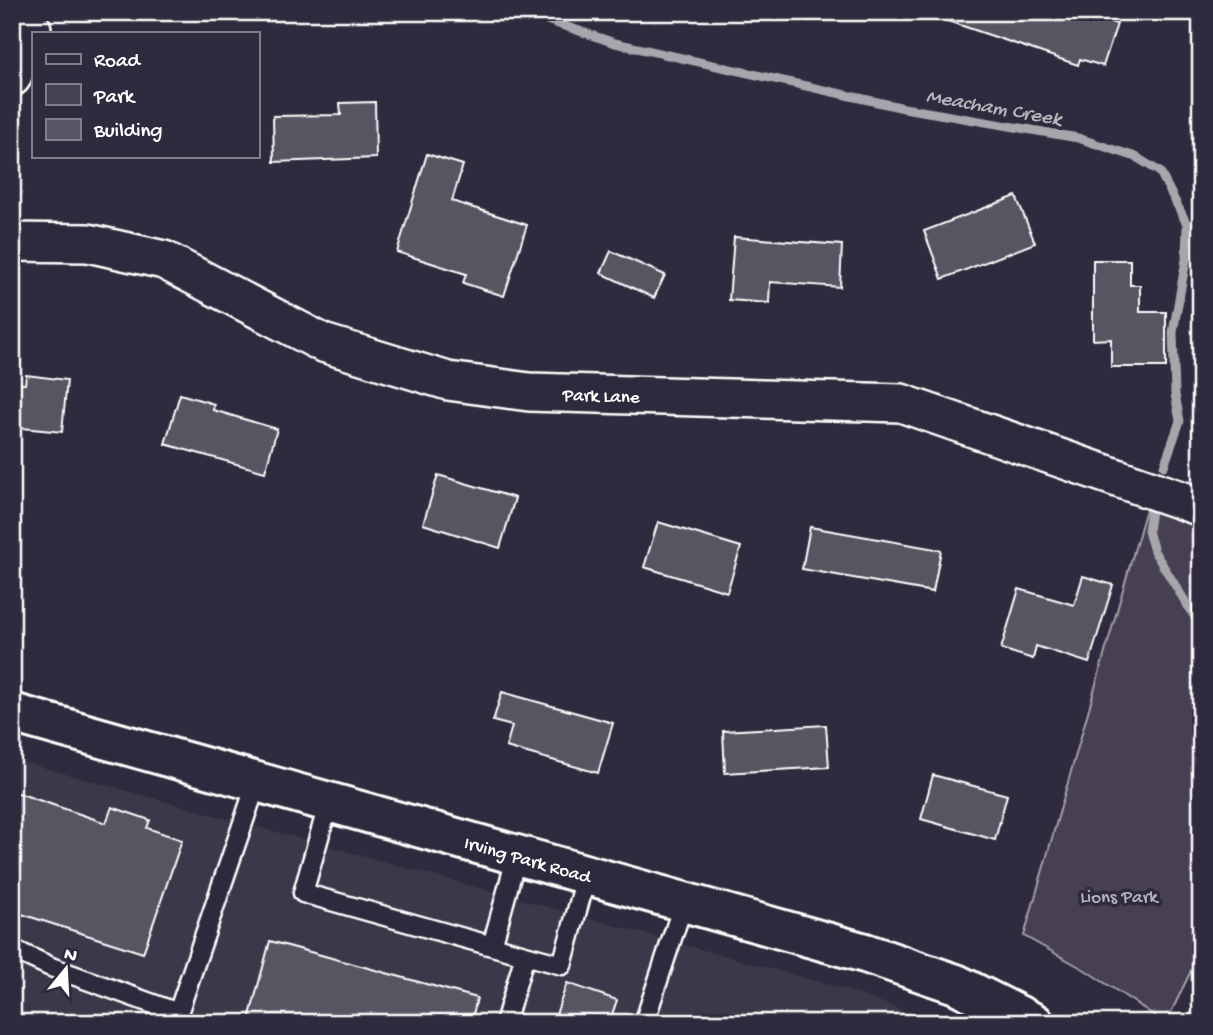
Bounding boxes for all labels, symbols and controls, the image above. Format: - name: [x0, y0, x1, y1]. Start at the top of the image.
- legend: [32, 32, 259, 158]
- text: Road: [94, 50, 142, 75]
- water label: Meacham Creek: [924, 85, 1066, 134]
- text: Park: [93, 86, 137, 111]
- text: Building: [93, 120, 163, 145]
- street label: Park Lane: [561, 385, 640, 410]
- street label: Irving Park Road: [461, 833, 595, 891]
- park label: Lions Park: [1080, 887, 1159, 910]
- north arrow: [32, 934, 102, 1004]
- text: N: [61, 943, 80, 969]

